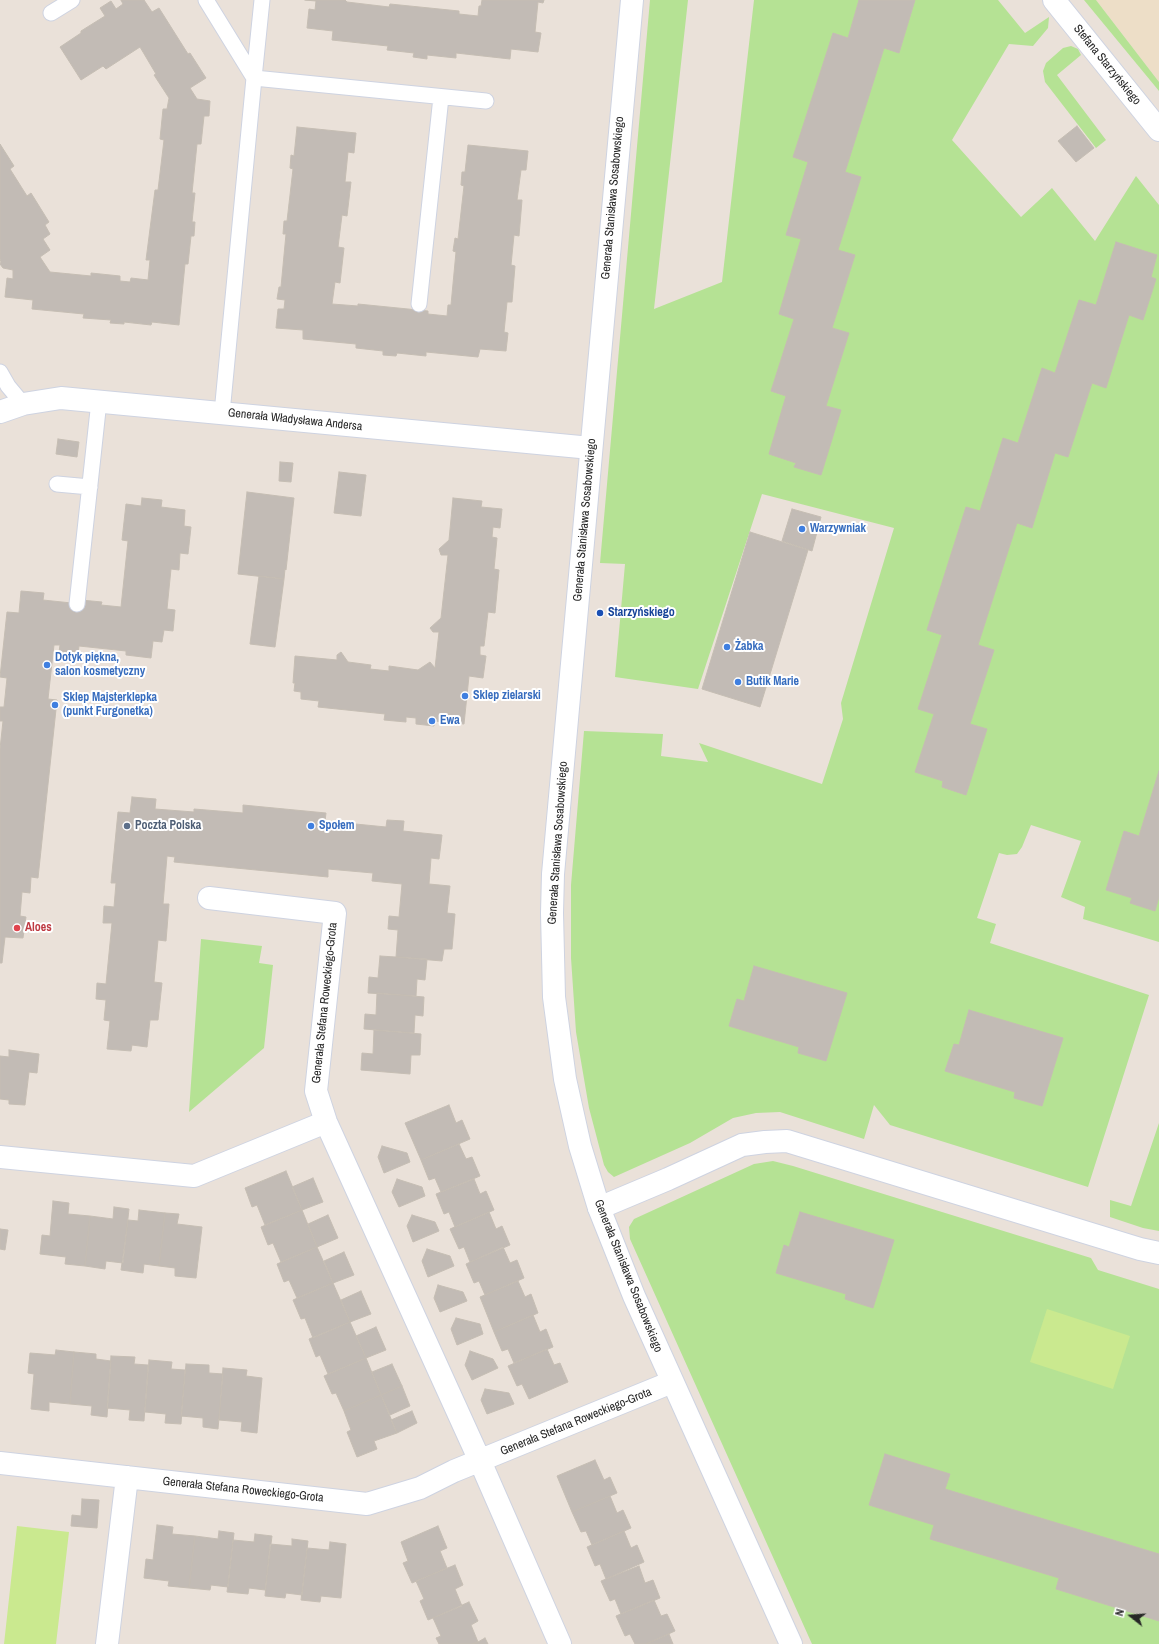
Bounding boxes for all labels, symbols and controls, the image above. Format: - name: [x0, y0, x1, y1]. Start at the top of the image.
- street label: Stefana Starzyńskiego: [1070, 22, 1144, 108]
- street label: Generała Stanisława Sosabowskiego: [599, 116, 627, 280]
- street label: Generała Władysława Andersa: [227, 406, 363, 434]
- street label: Generała Stanisława Sosabowskiego: [571, 438, 599, 602]
- place label: Warzywniak: [810, 522, 866, 536]
- marker: Warzywniak: [797, 524, 807, 534]
- place label: Starzyńskiego: [608, 606, 675, 620]
- marker: Starzyńskiego: [595, 608, 605, 618]
- place label: Żabka: [735, 640, 763, 654]
- marker: Żabka: [722, 642, 732, 652]
- place label: Dotyk piękna, salon kosmetyczny: [55, 651, 145, 679]
- marker: Dotyk piękna, salon kosmetyczny: [42, 660, 52, 670]
- place label: Butik Marie: [746, 675, 799, 689]
- marker: Butik Marie: [733, 677, 743, 687]
- place label: Sklep zielarski: [473, 689, 541, 703]
- place label: Sklep Majsterklepka (punkt Furgonetka): [63, 691, 157, 719]
- marker: Sklep zielarski: [460, 691, 470, 701]
- marker: Sklep Majsterklepka (punkt Furgonetka): [50, 700, 60, 710]
- place label: Ewa: [440, 714, 460, 728]
- marker: Ewa: [427, 716, 437, 726]
- street label: Generała Stanisława Sosabowskiego: [545, 761, 571, 925]
- place label: Poczta Polska: [135, 819, 201, 833]
- place label: Społem: [319, 819, 355, 833]
- marker: Poczta Polska: [122, 821, 132, 831]
- marker: Społem: [306, 821, 316, 831]
- place label: Aloes: [25, 921, 52, 935]
- street label: Generała Stefana Roweckiego-Grota: [309, 922, 341, 1084]
- marker: Aloes: [12, 923, 22, 933]
- street label: Generała Stanisława Sosabowskiego: [591, 1197, 665, 1355]
- street label: Generała Stefana Roweckiego-Grota: [498, 1385, 654, 1459]
- street label: Generała Stefana Roweckiego-Grota: [162, 1474, 324, 1506]
- north arrow: [1111, 1596, 1151, 1636]
- text: N: [1112, 1607, 1127, 1618]

